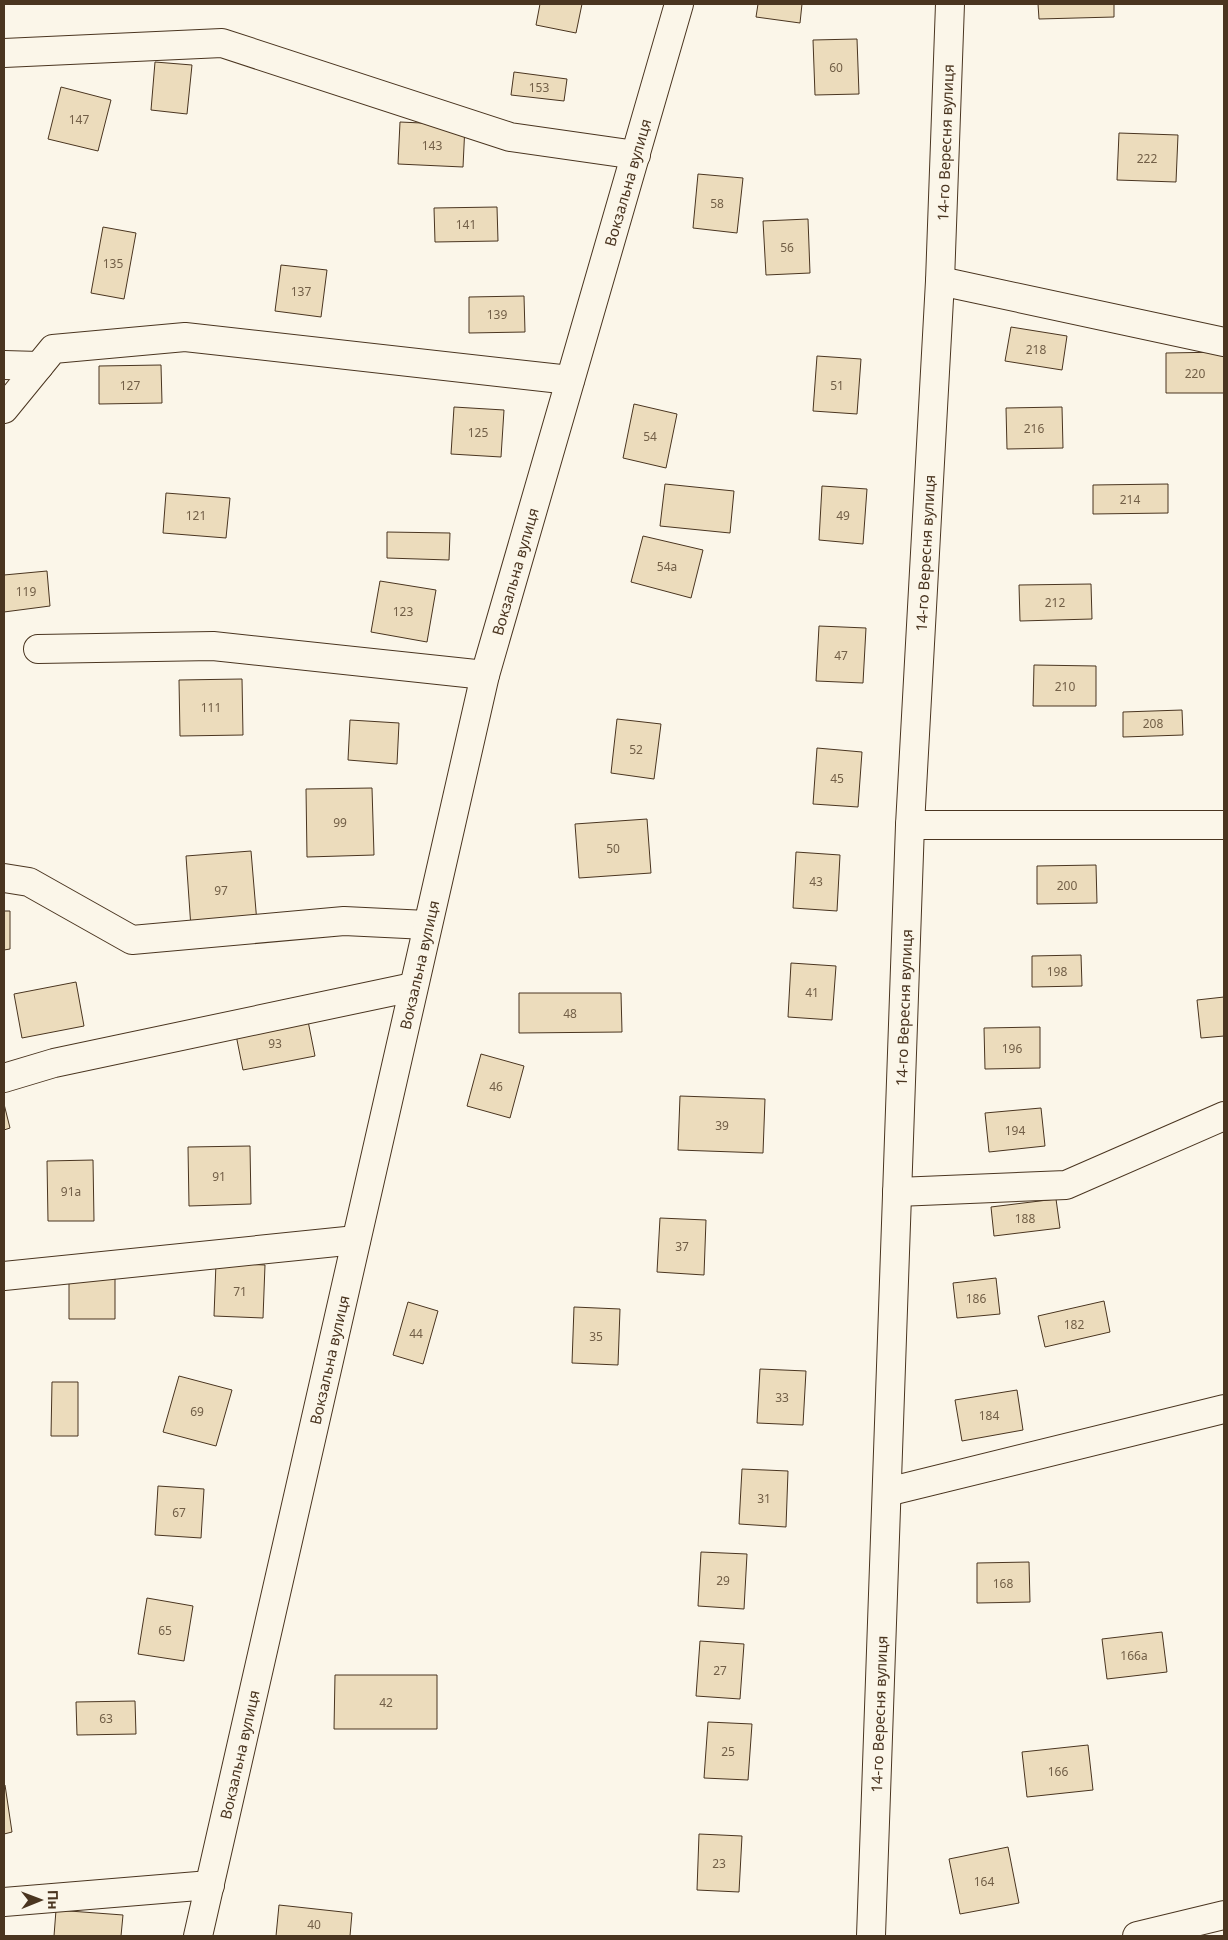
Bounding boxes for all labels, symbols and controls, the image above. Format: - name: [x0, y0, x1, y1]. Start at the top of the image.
- house number: 60: [829, 59, 843, 76]
- street label: 14-го Вересня вулиця: [932, 64, 958, 221]
- house number: 153: [529, 79, 549, 96]
- house number: 147: [69, 111, 89, 128]
- street label: Вокзальна вулиця: [599, 116, 655, 249]
- house number: 143: [422, 137, 442, 154]
- house number: 222: [1137, 150, 1157, 167]
- house number: 58: [710, 195, 724, 212]
- house number: 141: [456, 216, 476, 233]
- house number: 56: [780, 239, 794, 256]
- house number: 135: [103, 255, 123, 272]
- house number: 137: [291, 283, 311, 300]
- house number: 139: [487, 306, 507, 323]
- house number: 218: [1026, 341, 1046, 358]
- house number: 220: [1185, 365, 1205, 382]
- house number: 127: [120, 377, 140, 394]
- house number: 51: [830, 377, 844, 394]
- house number: 216: [1024, 420, 1044, 437]
- house number: 125: [468, 424, 488, 441]
- house number: 54: [643, 428, 657, 445]
- street label: 14-го Вересня вулиця: [911, 474, 939, 632]
- house number: 214: [1120, 491, 1140, 508]
- street label: Вокзальна вулиця: [487, 505, 543, 638]
- house number: 121: [186, 507, 206, 524]
- house number: 49: [836, 507, 850, 524]
- house number: 54а: [657, 558, 677, 575]
- house number: 119: [16, 583, 36, 600]
- house number: 212: [1045, 594, 1065, 611]
- house number: 123: [393, 603, 413, 620]
- house number: 47: [834, 647, 848, 664]
- house number: 210: [1055, 678, 1075, 695]
- house number: 111: [201, 699, 221, 716]
- house number: 208: [1143, 715, 1163, 732]
- house number: 52: [629, 741, 643, 758]
- house number: 45: [830, 770, 844, 787]
- house number: 99: [333, 814, 347, 831]
- house number: 50: [606, 840, 620, 857]
- house number: 43: [809, 873, 823, 890]
- house number: 200: [1057, 877, 1077, 894]
- house number: 97: [214, 882, 228, 899]
- street label: Вокзальна вулиця: [395, 898, 443, 1031]
- street label: 14-го Вересня вулиця: [891, 929, 916, 1086]
- house number: 198: [1047, 963, 1067, 980]
- house number: 41: [805, 984, 819, 1001]
- house number: 48: [563, 1005, 577, 1022]
- house number: 93: [268, 1035, 282, 1052]
- house number: 196: [1002, 1040, 1022, 1057]
- house number: 46: [489, 1078, 503, 1095]
- house number: 39: [715, 1117, 729, 1134]
- house number: 194: [1005, 1122, 1025, 1139]
- house number: 91: [212, 1168, 226, 1185]
- house number: 91а: [61, 1183, 81, 1200]
- house number: 188: [1015, 1210, 1035, 1227]
- house number: 37: [675, 1238, 689, 1255]
- house number: 71: [233, 1283, 247, 1300]
- house number: 186: [966, 1290, 986, 1307]
- street label: Вокзальна вулиця: [305, 1293, 354, 1426]
- house number: 182: [1064, 1316, 1084, 1333]
- house number: 44: [409, 1325, 423, 1342]
- house number: 35: [589, 1328, 603, 1345]
- house number: 33: [775, 1389, 789, 1406]
- house number: 69: [190, 1403, 204, 1420]
- house number: 184: [979, 1407, 999, 1424]
- house number: 31: [757, 1490, 771, 1507]
- house number: 67: [172, 1504, 186, 1521]
- house number: 29: [716, 1572, 730, 1589]
- house number: 168: [993, 1575, 1013, 1592]
- house number: 65: [158, 1622, 172, 1639]
- street label: 14-го Вересня вулиця: [866, 1635, 892, 1793]
- house number: 166а: [1120, 1647, 1148, 1664]
- house number: 27: [713, 1662, 727, 1679]
- street label: Вокзальна вулиця: [215, 1688, 264, 1821]
- house number: 42: [379, 1694, 393, 1711]
- house number: 63: [99, 1710, 113, 1727]
- house number: 25: [721, 1743, 735, 1760]
- house number: 166: [1048, 1763, 1068, 1780]
- house number: 23: [712, 1855, 726, 1872]
- house number: 164: [974, 1873, 994, 1890]
- north arrow: [15, 1875, 65, 1925]
- text: Пн: [44, 1890, 63, 1910]
- house number: 40: [307, 1916, 321, 1933]

